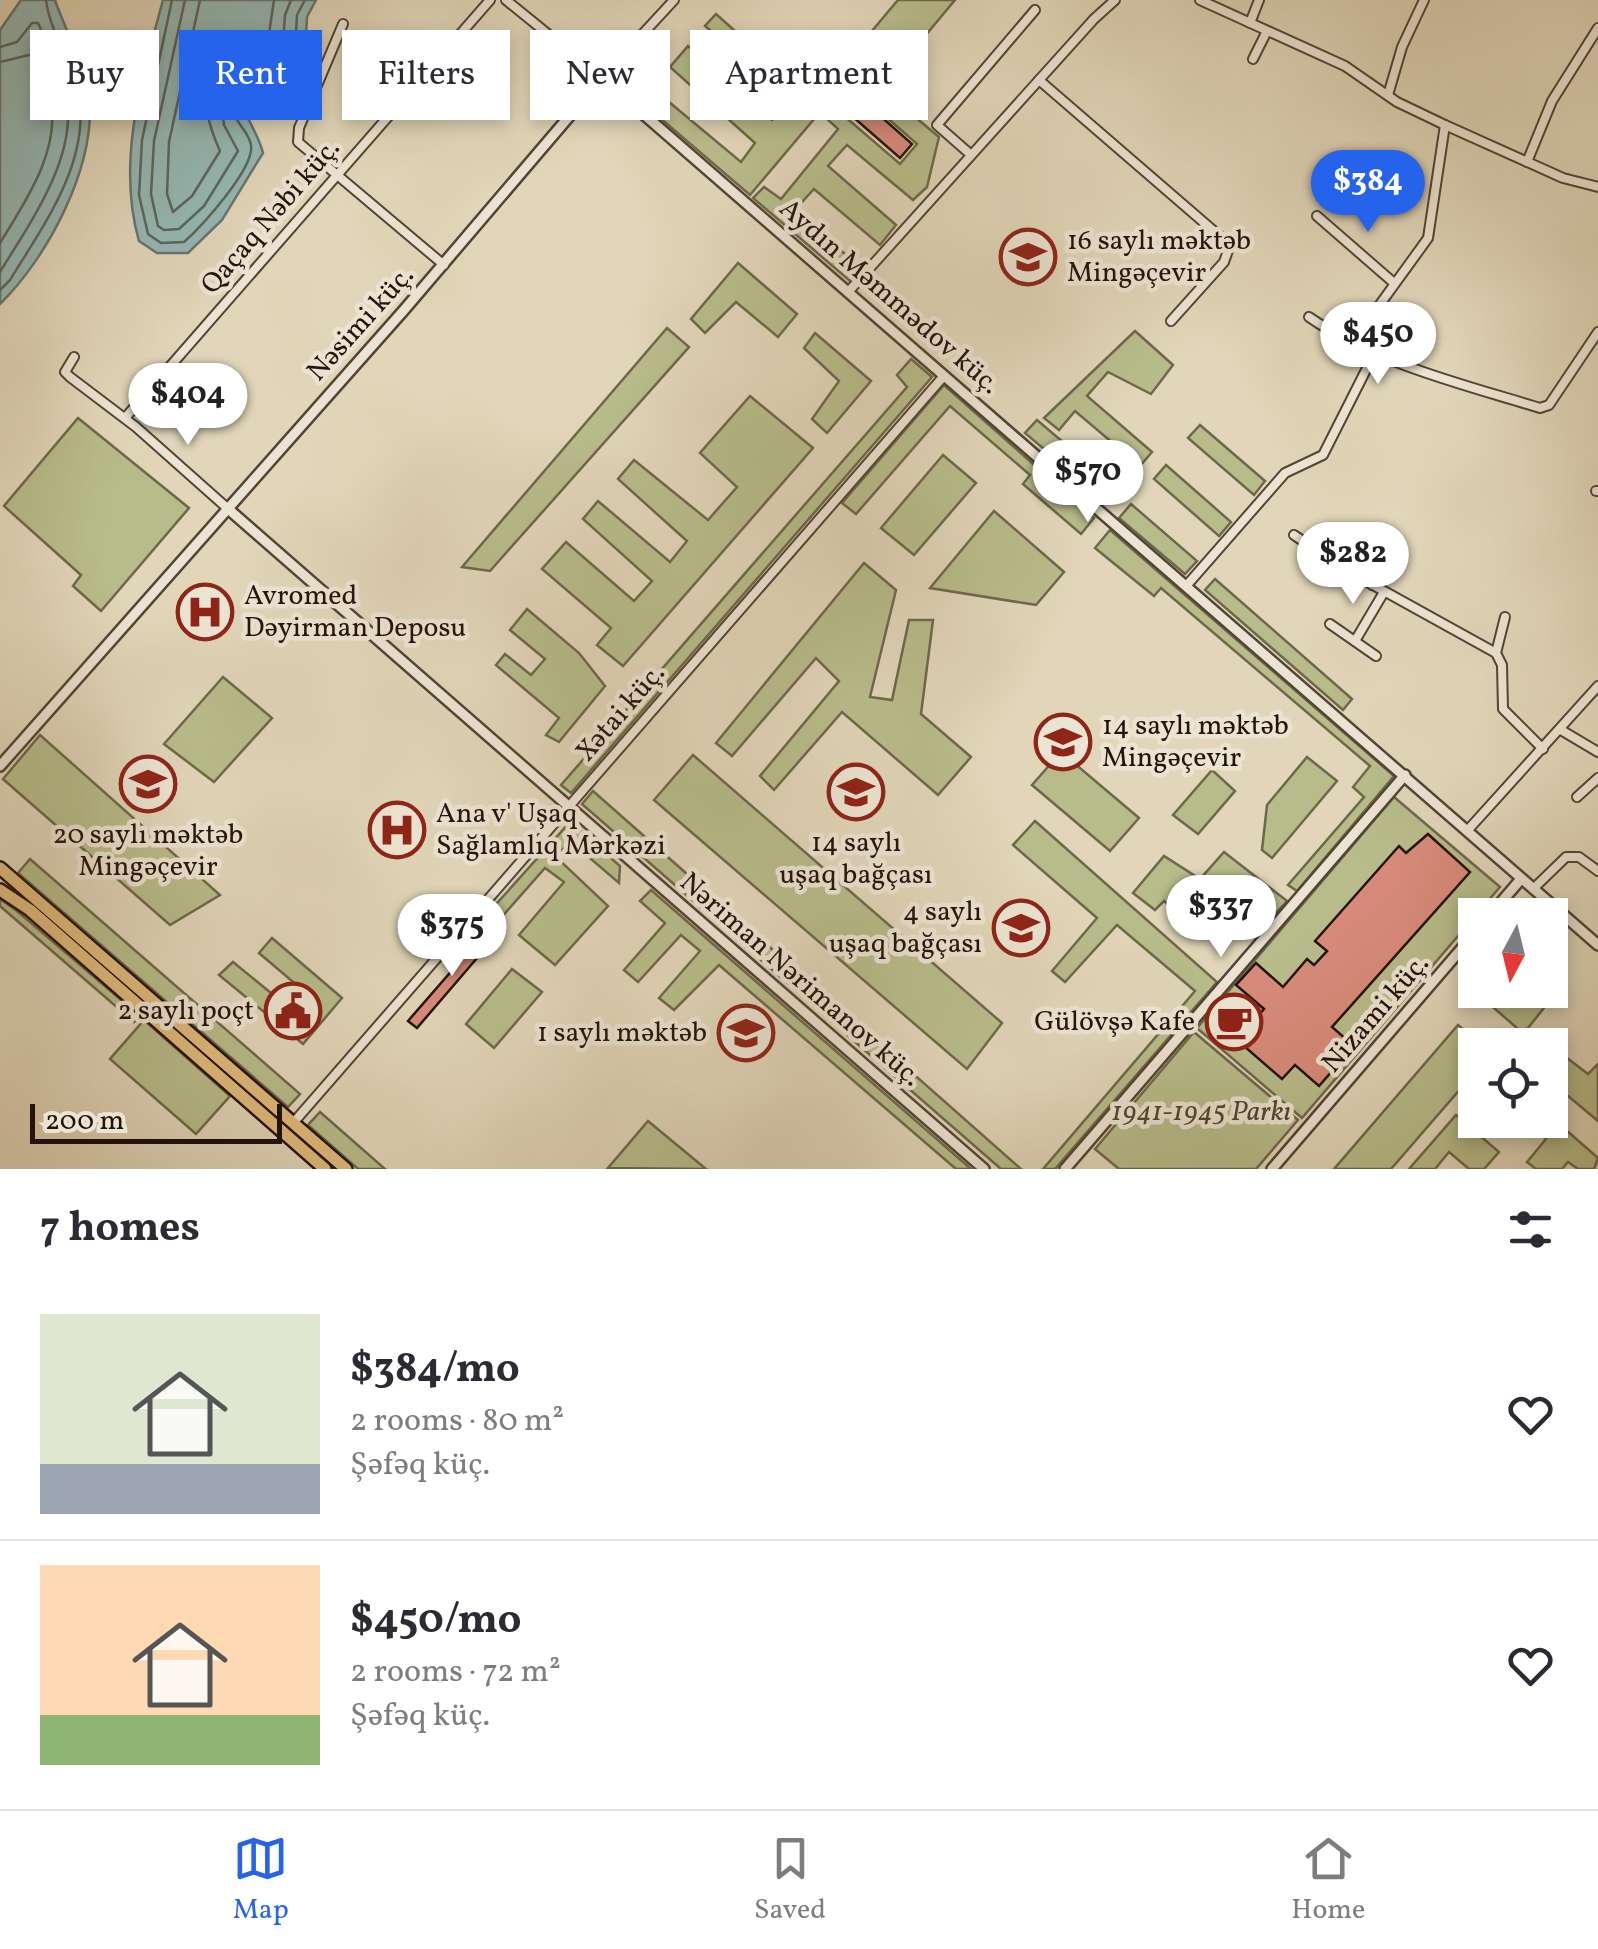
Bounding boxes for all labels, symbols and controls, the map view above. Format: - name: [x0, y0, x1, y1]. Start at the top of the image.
- chip: Buy: [30, 30, 159, 120]
- chip: Rent: [179, 30, 322, 120]
- chip: Filters: [342, 30, 510, 120]
- chip: New: [530, 30, 670, 120]
- chip: Apartment: [690, 30, 928, 120]
- street label: Qaçaq Nəbi küç.: [192, 131, 350, 303]
- pin: $384: [1309, 150, 1427, 235]
- text: $384: [1333, 160, 1403, 204]
- street label: Aydın Məmmədov küç.: [770, 190, 1008, 404]
- place label: 16 saylı məktəb Mingəçevir: [1067, 222, 1251, 293]
- school or university icon: 16 saylı məktəb Mingəçevir: [998, 227, 1058, 287]
- street label: Nəsimi küç.: [299, 258, 423, 390]
- pin: $450: [1319, 302, 1437, 387]
- text: $450: [1342, 312, 1414, 356]
- pin: $404: [129, 363, 247, 448]
- text: $404: [150, 373, 226, 417]
- pin: $570: [1029, 440, 1147, 525]
- text: $570: [1054, 450, 1122, 494]
- pin: $282: [1294, 522, 1412, 607]
- text: $282: [1319, 532, 1387, 576]
- place label: Avromed Dəyirman Deposu: [244, 577, 466, 648]
- hospital icon: Avromed Dəyirman Deposu: [175, 582, 235, 642]
- street label: Xətai küç.: [567, 655, 675, 771]
- place label: 14 saylı məktəb Mingəçevir: [1102, 707, 1289, 778]
- school or university icon: 14 saylı məktəb Mingəçevir: [1033, 712, 1093, 772]
- school or university icon: 20 saylı məktəb Mingəçevir: [118, 754, 178, 814]
- school or university icon: 14 saylı uşaq bağçası: [826, 762, 886, 822]
- place label: Ana v' Uşaq Sağlamlıq Mərkəzi: [436, 795, 666, 866]
- hospital icon: Ana v' Uşaq Sağlamlıq Mərkəzi: [367, 800, 427, 860]
- place label: 20 saylı məktəb Mingəçevir: [53, 816, 243, 887]
- place label: 14 saylı uşaq bağçası: [779, 824, 933, 895]
- street label: Nəriman Nərimanov küç.: [671, 864, 929, 1096]
- pin: $337: [1162, 875, 1280, 960]
- text: $337: [1188, 885, 1254, 929]
- place label: 4 saylı uşaq bağçası: [829, 893, 982, 964]
- pin: $375: [393, 894, 511, 979]
- school or university icon: 4 saylı uşaq bağçası: [991, 898, 1051, 958]
- north arrow: [1458, 898, 1568, 1008]
- map controls: [1458, 898, 1568, 1138]
- text: $375: [420, 904, 484, 948]
- street label: Nizami küç.: [1313, 946, 1439, 1082]
- public building icon: 2 saylı poçt: [263, 981, 323, 1041]
- place label: 2 saylı poçt: [117, 992, 254, 1031]
- cafe icon: Gülövşə Kafe: [1204, 992, 1264, 1052]
- school or university icon: 1 saylı məktəb: [716, 1003, 776, 1063]
- place label: Gülövşə Kafe: [1034, 1003, 1195, 1042]
- place label: 1 saylı məktəb: [537, 1014, 707, 1053]
- button: locate: [1458, 1028, 1568, 1138]
- park label: 1941-1945 Parkı: [1111, 1093, 1291, 1132]
- scale bar: [30, 1099, 282, 1144]
- text: 200 m: [45, 1102, 124, 1141]
- text: 7 homes: [40, 1200, 200, 1259]
- icon: filters: [1503, 1202, 1558, 1257]
- text: $384/mo: [350, 1341, 520, 1400]
- icon: home: [120, 1354, 240, 1474]
- icon: heart: [1503, 1387, 1558, 1442]
- text: 2 rooms · 80 m²: [350, 1400, 564, 1444]
- text: Şəfəq küç.: [350, 1444, 490, 1488]
- text: $450/mo: [350, 1592, 522, 1651]
- icon: home: [120, 1605, 240, 1725]
- icon: heart: [1503, 1638, 1558, 1693]
- text: 2 rooms · 72 m²: [350, 1651, 561, 1695]
- text: Şəfəq küç.: [350, 1695, 490, 1739]
- tab: Map: [233, 1831, 289, 1930]
- tab: Saved: [754, 1831, 826, 1930]
- tab: Home: [1291, 1831, 1365, 1930]

